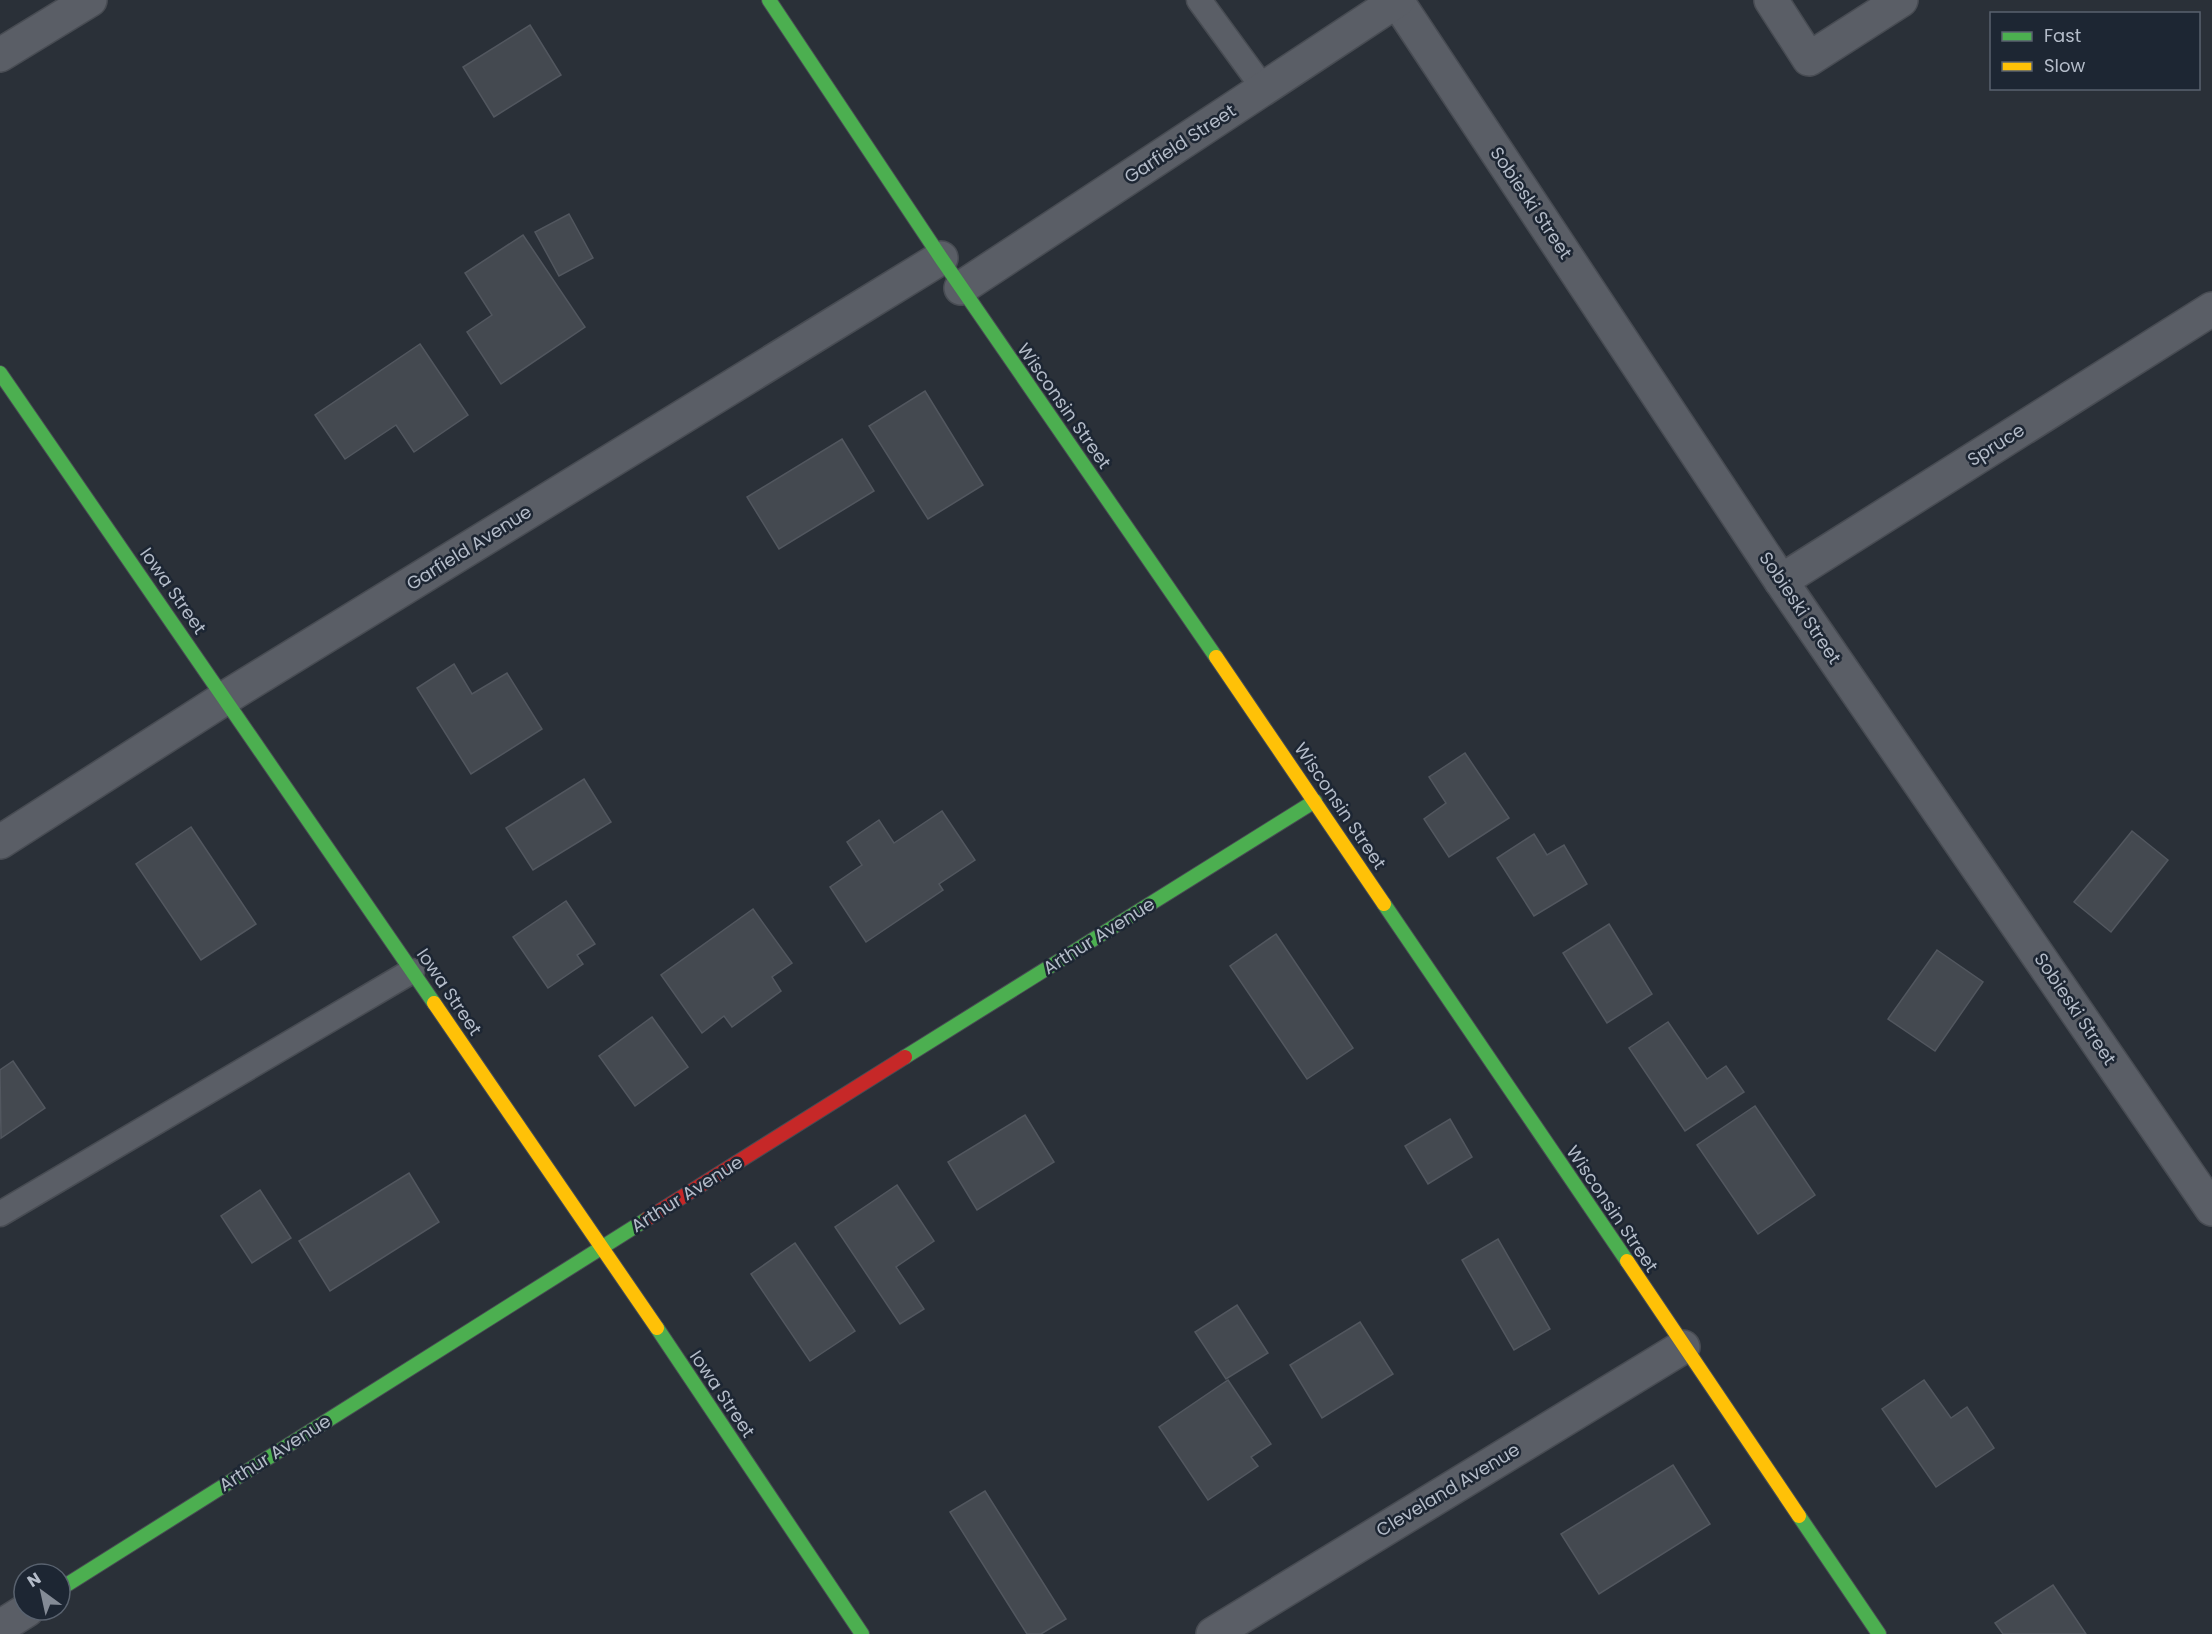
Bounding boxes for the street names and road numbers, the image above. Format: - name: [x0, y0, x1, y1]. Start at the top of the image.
- street label: Garfield Street: [1119, 98, 1240, 189]
- street label: Sobieski Street: [1485, 142, 1578, 264]
- street label: Wisconsin Street: [1012, 338, 1117, 474]
- street label: Spruce: [1962, 417, 2029, 472]
- street label: Garfield Avenue: [401, 499, 536, 596]
- street label: Iowa Street: [134, 542, 212, 639]
- street label: Sobieski Street: [1754, 547, 1847, 669]
- street label: Wisconsin Street: [1289, 737, 1392, 874]
- street label: Arthur Avenue: [1038, 891, 1159, 980]
- street label: Iowa Street: [411, 943, 488, 1040]
- street label: Sobieski Street: [2029, 948, 2122, 1070]
- street label: Wisconsin Street: [1561, 1140, 1664, 1277]
- street label: Arthur Avenue: [626, 1149, 747, 1238]
- street label: Iowa Street: [684, 1345, 761, 1442]
- street label: Arthur Avenue: [214, 1408, 335, 1497]
- street label: Cleveland Avenue: [1371, 1437, 1524, 1542]

